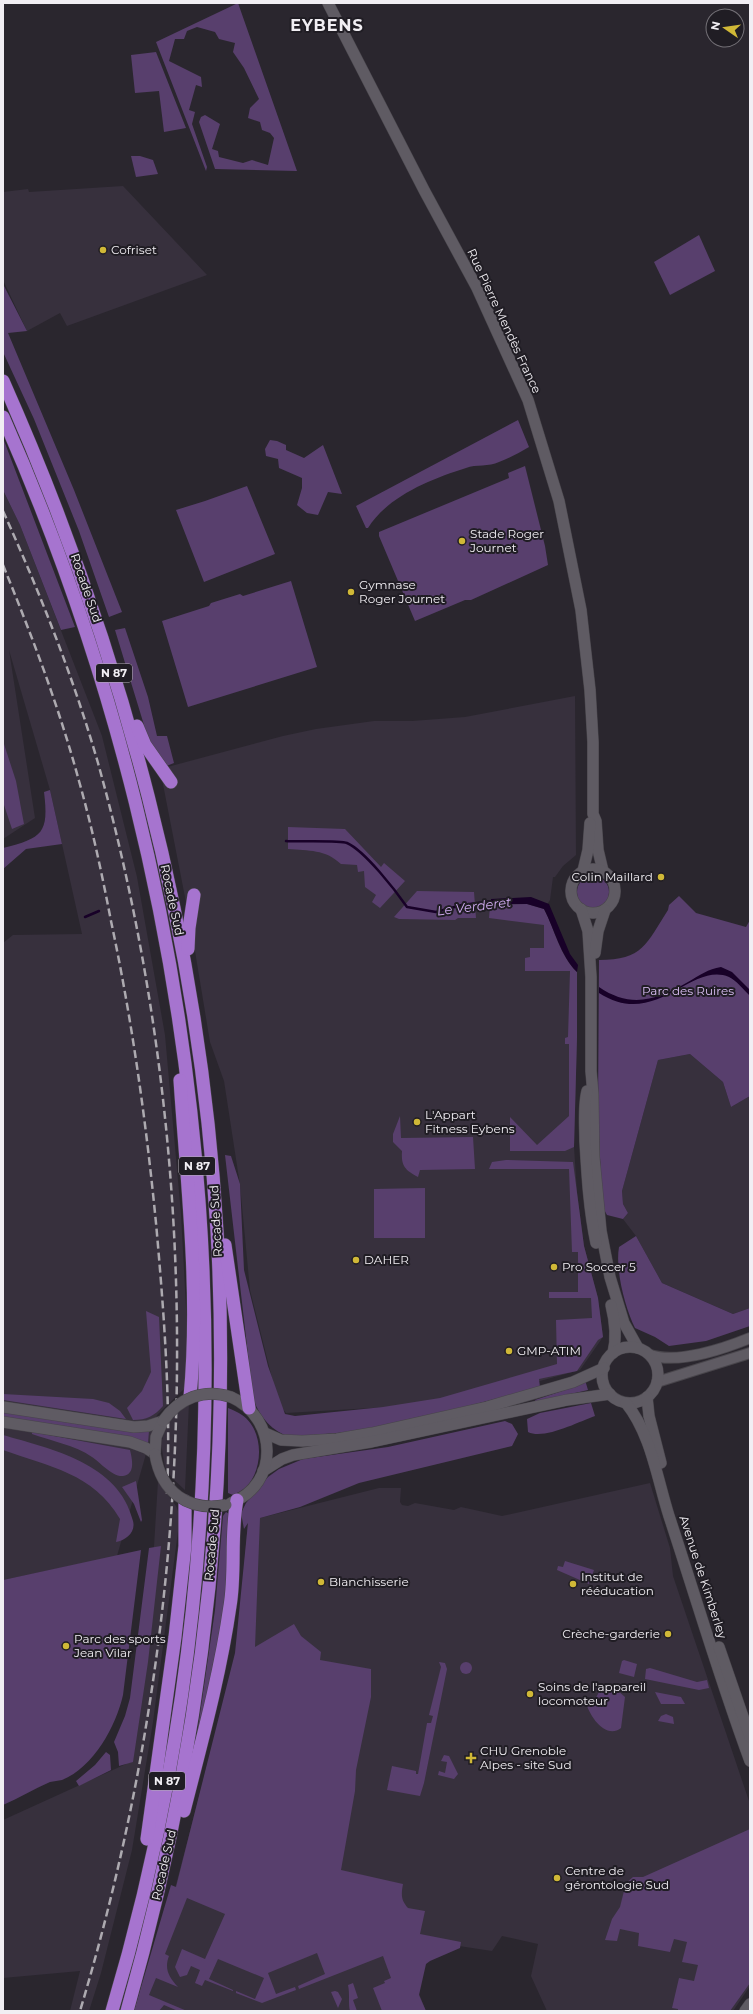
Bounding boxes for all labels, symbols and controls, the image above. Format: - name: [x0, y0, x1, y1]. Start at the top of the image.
- north arrow: [705, 8, 745, 48]
- district label: EYBENS: [290, 16, 364, 35]
- text: N: [707, 20, 723, 32]
- place label: Cofriset: [111, 242, 157, 257]
- marker: Cofriset: [98, 245, 108, 255]
- street label: Rue Pierre Mendès France: [464, 246, 545, 396]
- place label: Stade Roger Journet: [469, 526, 544, 555]
- marker: Stade Roger Journet: [457, 536, 467, 546]
- street label: Rocade Sud: [68, 551, 105, 624]
- place label: Gymnase Roger Journet: [359, 577, 445, 606]
- marker: Gymnase Roger Journet: [346, 587, 356, 597]
- road number: N 87: [96, 664, 132, 682]
- street label: Rocade Sud: [158, 863, 187, 937]
- place label: Colin Maillard: [571, 869, 653, 884]
- marker: Colin Maillard: [656, 872, 666, 882]
- water label: Le Verderet: [436, 893, 513, 919]
- park label: Parc des Ruires: [642, 983, 734, 998]
- place label: L'Appart Fitness Eybens: [425, 1107, 515, 1136]
- marker: L'Appart Fitness Eybens: [412, 1117, 422, 1127]
- road number: N 87: [179, 1157, 215, 1175]
- street label: Rocade Sud: [206, 1185, 225, 1257]
- place label: DAHER: [364, 1252, 409, 1267]
- marker: DAHER: [351, 1255, 361, 1265]
- place label: Pro Soccer 5: [562, 1259, 636, 1274]
- marker: Pro Soccer 5: [549, 1262, 559, 1272]
- place label: GMP-ATIM: [517, 1343, 581, 1358]
- marker: GMP-ATIM: [504, 1346, 514, 1356]
- street label: Rocade Sud: [201, 1508, 222, 1582]
- street label: Avenue de Kimberley: [676, 1513, 731, 1641]
- place label: Institut de rééducation: [581, 1569, 654, 1598]
- place label: Blanchisserie: [329, 1574, 409, 1589]
- marker: Blanchisserie: [316, 1577, 326, 1587]
- marker: Institut de rééducation: [568, 1579, 578, 1589]
- place label: Crèche-garderie: [562, 1626, 660, 1641]
- marker: Crèche-garderie: [663, 1629, 673, 1639]
- place label: Parc des sports Jean Vilar: [73, 1631, 166, 1660]
- marker: Parc des sports Jean Vilar: [61, 1641, 71, 1651]
- place label: Soins de l'appareil locomoteur: [538, 1679, 646, 1708]
- marker: Soins de l'appareil locomoteur: [525, 1689, 535, 1699]
- place label: CHU Grenoble Alpes - site Sud: [480, 1743, 572, 1772]
- marker: CHU Grenoble Alpes - site Sud: [465, 1752, 477, 1764]
- road number: N 87: [149, 1772, 185, 1790]
- street label: Rocade Sud: [148, 1828, 179, 1902]
- place label: Centre de gérontologie Sud: [565, 1863, 669, 1892]
- marker: Centre de gérontologie Sud: [552, 1873, 562, 1883]

